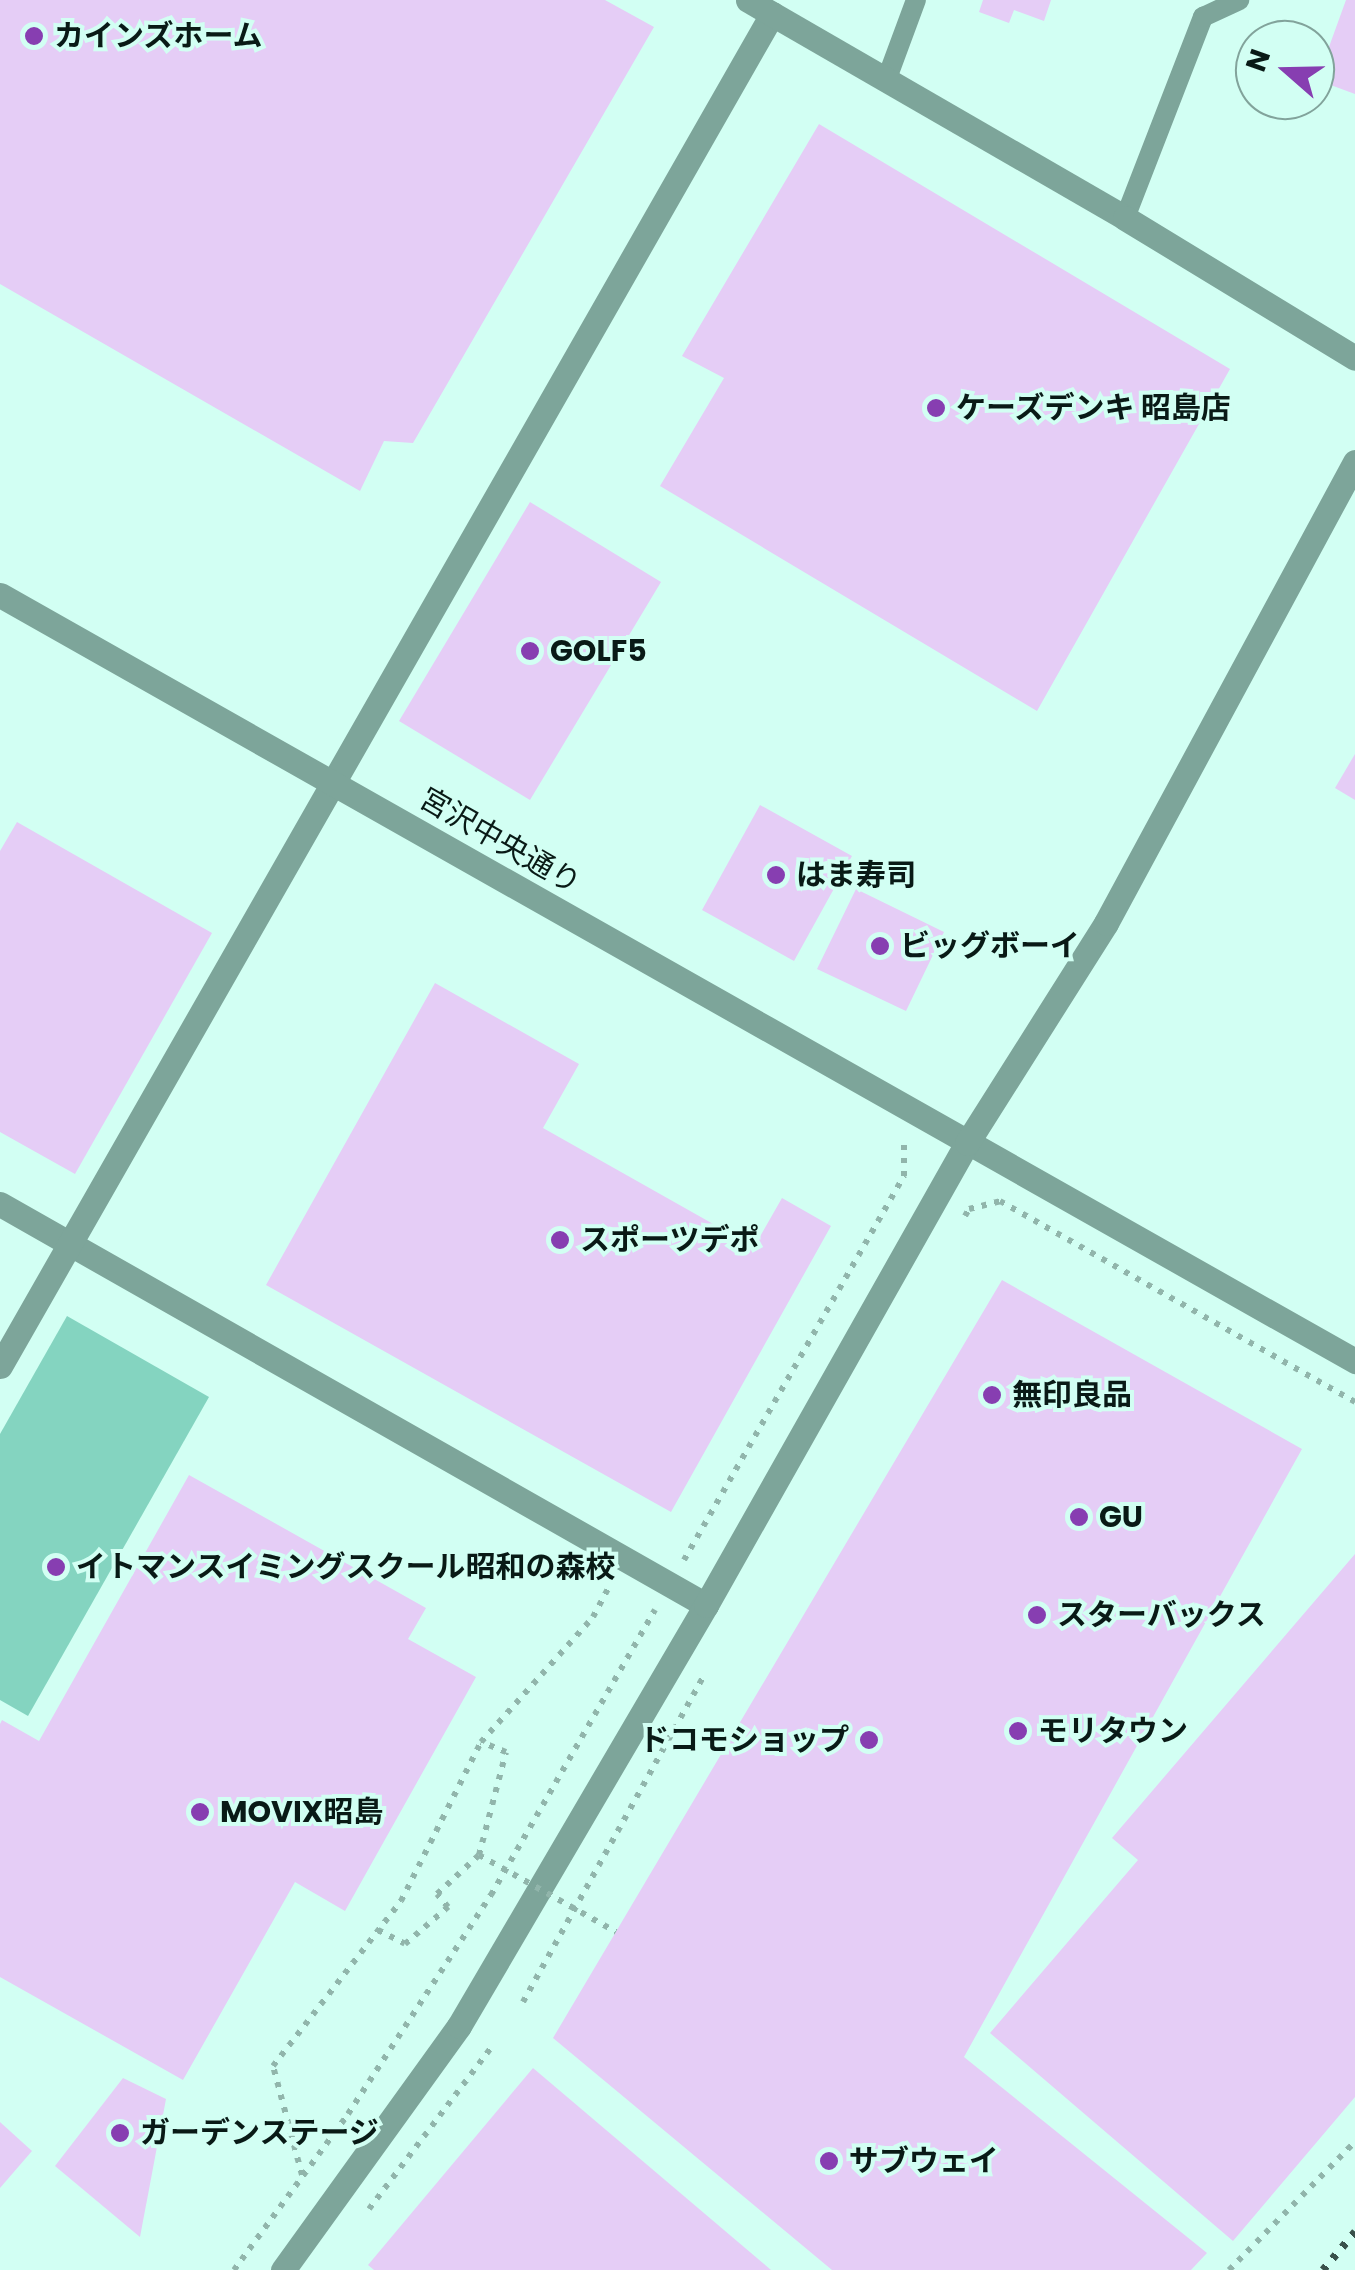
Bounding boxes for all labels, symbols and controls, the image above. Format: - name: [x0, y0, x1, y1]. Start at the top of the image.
- place label: カインズホーム: [54, 18, 264, 54]
- north arrow: [1235, 20, 1335, 120]
- marker: カインズホーム: [23, 25, 45, 47]
- text: N: [1236, 44, 1280, 77]
- place label: ケーズデンキ 昭島店: [956, 390, 1232, 426]
- marker: ケーズデンキ 昭島店: [925, 397, 947, 419]
- place label: GOLF5: [550, 633, 647, 669]
- marker: GOLF5: [519, 640, 541, 662]
- street label: 宮沢中央通り: [413, 780, 587, 902]
- place label: はま寿司: [796, 857, 916, 893]
- marker: はま寿司: [765, 864, 787, 886]
- place label: ビッグボーイ: [900, 928, 1080, 964]
- marker: ビッグボーイ: [869, 935, 891, 957]
- place label: スポーツデポ: [580, 1222, 760, 1258]
- marker: スポーツデポ: [549, 1229, 571, 1251]
- place label: 無印良品: [1012, 1377, 1132, 1413]
- marker: 無印良品: [981, 1384, 1003, 1406]
- place label: GU: [1099, 1499, 1143, 1535]
- marker: GU: [1068, 1506, 1090, 1528]
- place label: イトマンスイミングスクール昭和の森校: [76, 1549, 616, 1585]
- marker: イトマンスイミングスクール昭和の森校: [45, 1556, 67, 1578]
- place label: スターバックス: [1057, 1597, 1267, 1633]
- marker: スターバックス: [1026, 1604, 1048, 1626]
- place label: モリタウン: [1038, 1713, 1188, 1749]
- marker: モリタウン: [1007, 1720, 1029, 1742]
- place label: ドコモショップ: [639, 1722, 849, 1758]
- marker: ドコモショップ: [858, 1729, 880, 1751]
- place label: MOVIX昭島: [220, 1794, 383, 1830]
- marker: MOVIX昭島: [189, 1801, 211, 1823]
- place label: ガーデンステージ: [140, 2115, 380, 2151]
- marker: ガーデンステージ: [109, 2122, 131, 2144]
- place label: サブウェイ: [849, 2143, 999, 2179]
- marker: サブウェイ: [818, 2150, 840, 2172]

